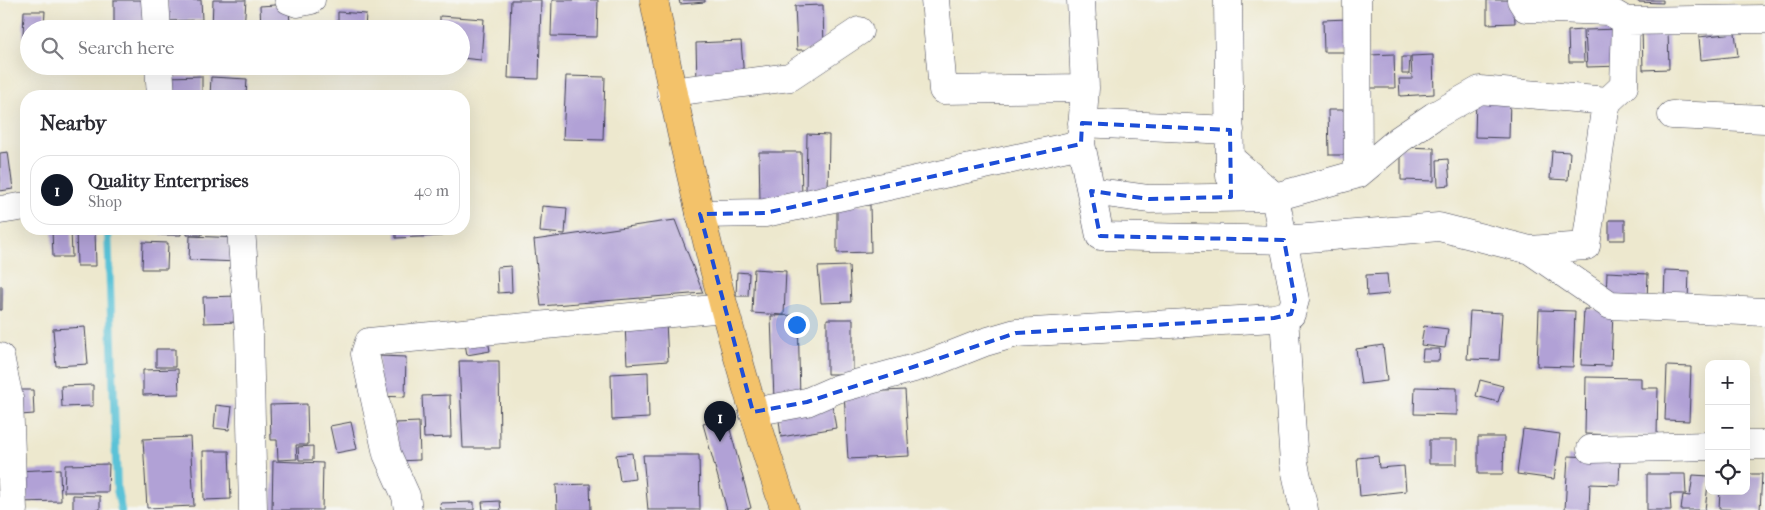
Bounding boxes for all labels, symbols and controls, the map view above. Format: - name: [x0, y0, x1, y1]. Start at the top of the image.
- search box: [20, 20, 470, 75]
- icon: search: [38, 34, 66, 62]
- text: Search here: [78, 37, 174, 59]
- text: Nearby: [40, 111, 106, 135]
- text: Quality Enterprises: [88, 170, 249, 192]
- text: 1: [54, 181, 60, 200]
- text: 40 m: [414, 181, 449, 200]
- text: Shop: [88, 192, 122, 211]
- your location: [784, 312, 810, 338]
- map controls: [1705, 360, 1750, 495]
- button: +: [1705, 360, 1750, 405]
- pin: 1: [704, 401, 736, 442]
- button: −: [1705, 405, 1750, 450]
- button: locate: [1705, 450, 1750, 495]

